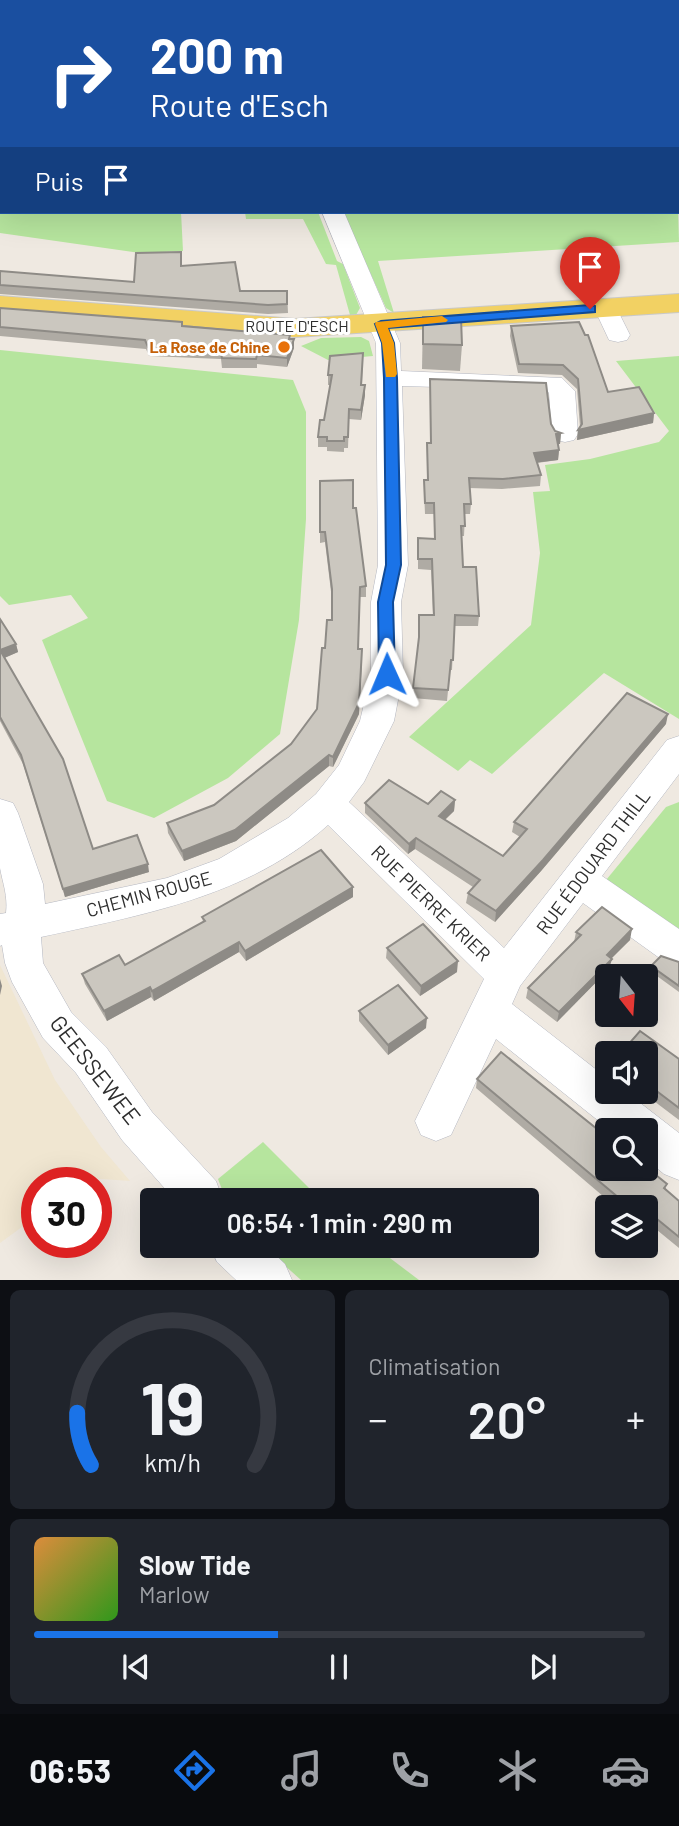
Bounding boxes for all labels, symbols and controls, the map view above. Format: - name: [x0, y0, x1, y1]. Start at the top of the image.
- text: 200 m: [150, 25, 284, 84]
- icon: right: [35, 28, 126, 119]
- text: Route d'Esch: [150, 85, 329, 123]
- icon: arrive: [97, 161, 135, 199]
- text: Puis: [35, 165, 83, 196]
- pin: [560, 237, 620, 309]
- icon: arrive: [571, 248, 609, 286]
- street label: ROUTE D'ESCH: [245, 316, 349, 335]
- place label: La Rose de Chine: [150, 337, 270, 356]
- marker: La Rose de Chine: [276, 339, 292, 355]
- position arrow: [350, 637, 424, 711]
- street label: RUE ÉDOUARD THILL: [531, 785, 655, 938]
- street label: RUE PIERRE KRIER: [367, 840, 496, 965]
- street label: CHEMIN ROUGE: [83, 866, 214, 921]
- north arrow: [595, 964, 658, 1027]
- map controls: [595, 964, 658, 1258]
- street label: GEESSEWEE: [45, 1009, 147, 1130]
- button: sound: [595, 1041, 658, 1104]
- button: search: [595, 1118, 658, 1181]
- speed limit sign: 30: [21, 1167, 112, 1258]
- button: layers: [595, 1195, 658, 1258]
- text: 06:54 · 1 min · 290 m: [227, 1207, 452, 1238]
- text: Climatisation: [369, 1352, 500, 1380]
- text: 19: [140, 1363, 204, 1451]
- text: 20°: [468, 1387, 546, 1449]
- text: −: [369, 1395, 388, 1441]
- text: +: [626, 1395, 645, 1441]
- text: km/h: [144, 1447, 201, 1477]
- text: Slow Tide: [139, 1549, 251, 1580]
- text: Marlow: [139, 1580, 210, 1608]
- icon: previous: [117, 1648, 155, 1686]
- icon: pause: [320, 1648, 358, 1686]
- icon: next: [524, 1648, 562, 1686]
- icon: directions: [170, 1746, 219, 1795]
- icon: music: [277, 1746, 326, 1795]
- icon: phone: [385, 1746, 434, 1795]
- icon: climate: [493, 1746, 542, 1795]
- icon: car: [601, 1746, 650, 1795]
- text: 06:53: [29, 1751, 111, 1789]

